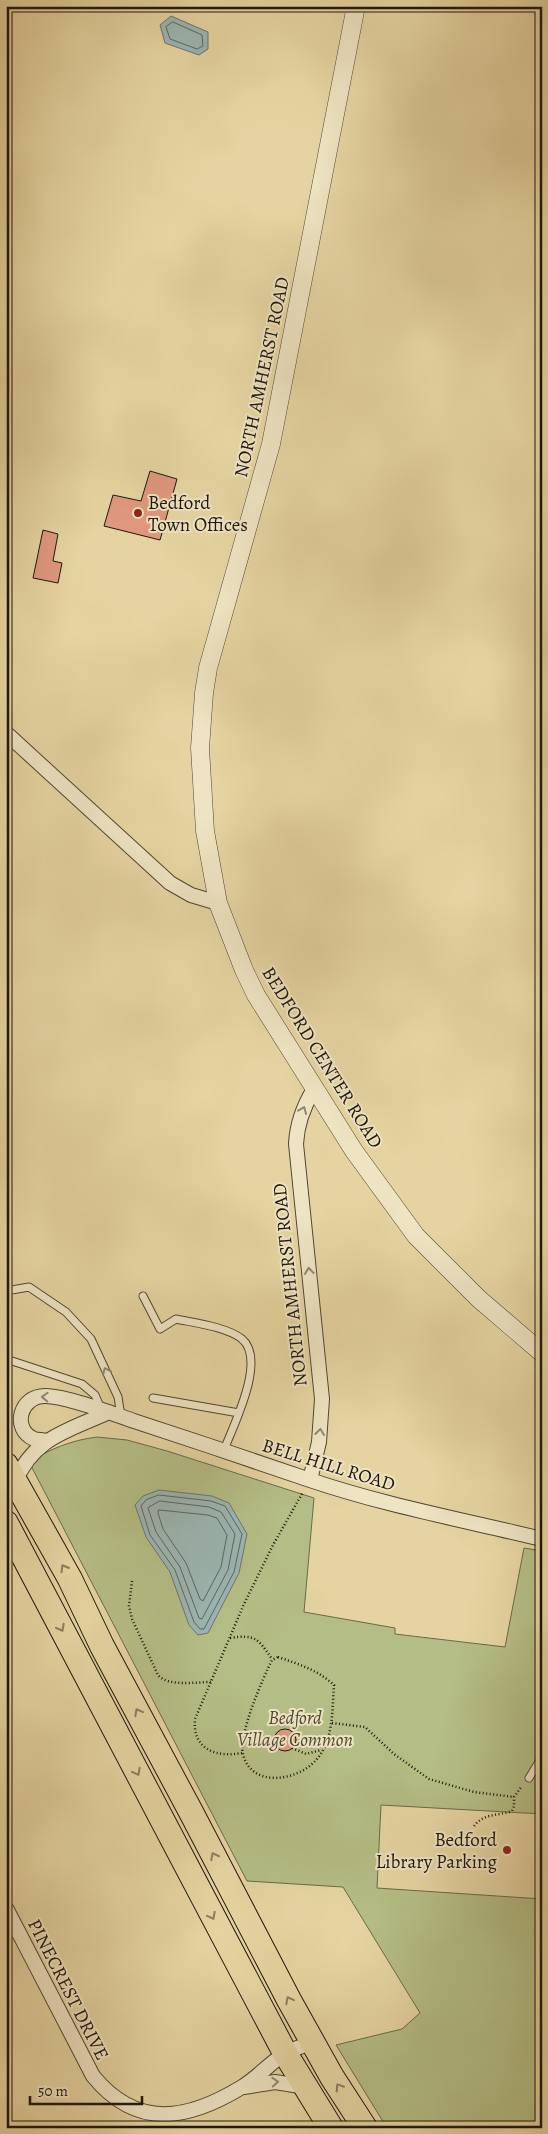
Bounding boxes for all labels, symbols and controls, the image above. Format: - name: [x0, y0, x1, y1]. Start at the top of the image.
- street label: NORTH AMHERST ROAD: [228, 275, 296, 480]
- place label: Bedford Town Offices: [148, 490, 248, 538]
- marker: Bedford Town Offices: [132, 507, 144, 519]
- street label: BEDFORD CENTER ROAD: [256, 962, 389, 1153]
- one-way arrow: [296, 1106, 307, 1115]
- street label: NORTH AMHERST ROAD: [266, 1182, 314, 1388]
- one-way arrow: [304, 1266, 315, 1274]
- one-way arrow: [102, 1367, 112, 1376]
- one-way arrow: [40, 1392, 48, 1402]
- one-way arrow: [314, 1428, 325, 1436]
- street label: BELL HILL ROAD: [259, 1432, 398, 1498]
- one-way arrow: [60, 1564, 70, 1573]
- one-way arrow: [55, 1623, 65, 1632]
- park label: Bedford Village Common: [237, 1705, 353, 1753]
- one-way arrow: [134, 1708, 144, 1717]
- one-way arrow: [131, 1767, 141, 1776]
- place label: Bedford Library Parking: [376, 1827, 498, 1875]
- marker: Bedford Library Parking: [501, 1844, 513, 1856]
- one-way arrow: [210, 1852, 220, 1861]
- one-way arrow: [206, 1911, 216, 1920]
- street label: PINECREST DRIVE: [21, 1914, 115, 2065]
- one-way arrow: [285, 1996, 295, 2005]
- scale bar: [30, 2074, 142, 2106]
- one-way arrow: [271, 2077, 279, 2088]
- text: 50 m: [38, 2081, 68, 2101]
- one-way arrow: [335, 2083, 345, 2092]

